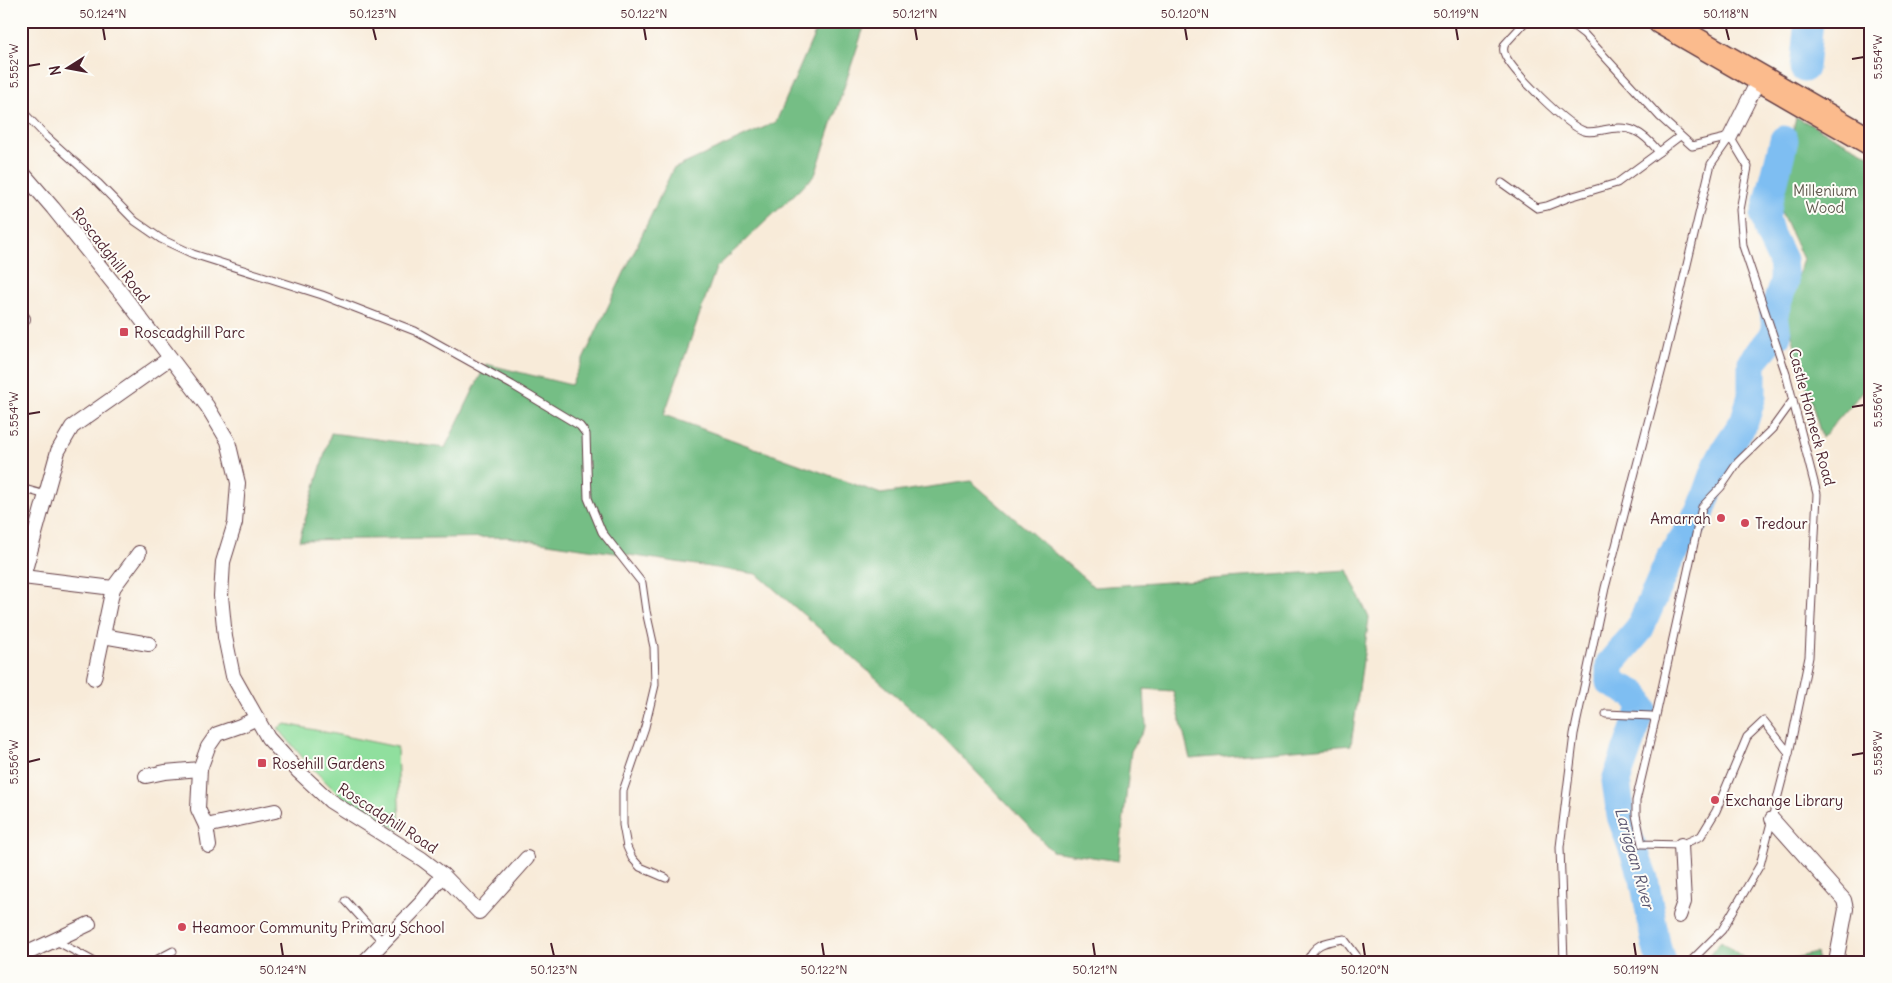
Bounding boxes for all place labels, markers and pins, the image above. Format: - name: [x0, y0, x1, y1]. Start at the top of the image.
- place label: Roscadghill Parc: [134, 323, 245, 342]
- marker: Roscadghill Parc: [118, 326, 130, 338]
- place label: Amarrah: [1650, 509, 1711, 528]
- marker: Amarrah: [1715, 512, 1727, 524]
- place label: Tredour: [1755, 514, 1808, 533]
- marker: Tredour: [1739, 517, 1751, 529]
- place label: Rosehill Gardens: [272, 754, 385, 773]
- marker: Rosehill Gardens: [256, 757, 268, 769]
- place label: Exchange Library: [1725, 791, 1843, 810]
- marker: Exchange Library: [1709, 794, 1721, 806]
- place label: Heamoor Community Primary School: [192, 918, 445, 937]
- marker: Heamoor Community Primary School: [176, 921, 188, 933]

